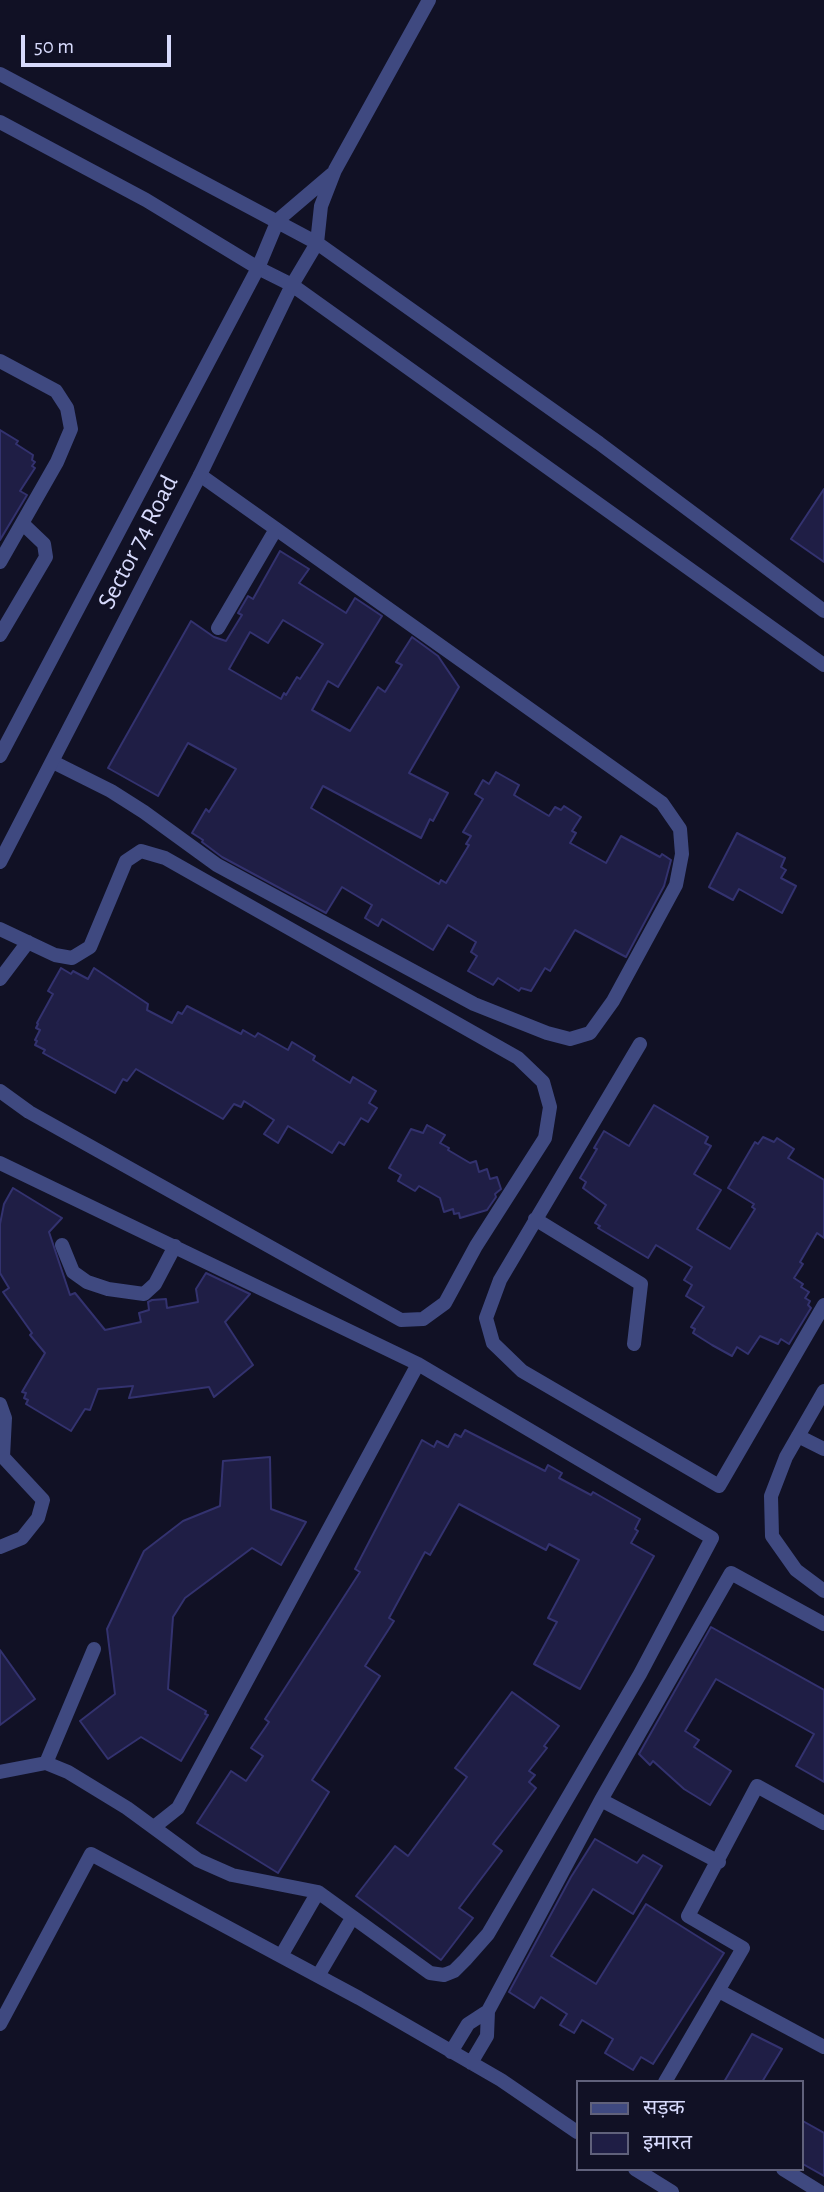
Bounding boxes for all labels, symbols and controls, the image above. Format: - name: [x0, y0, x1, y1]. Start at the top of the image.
- scale bar: [24, 21, 175, 65]
- text: 50 m: [34, 36, 74, 57]
- street label: Sector 74 Road: [91, 470, 185, 614]
- legend: [576, 2080, 803, 2171]
- text: सड़क: [643, 2097, 685, 2118]
- text: इमारत: [643, 2132, 692, 2153]

